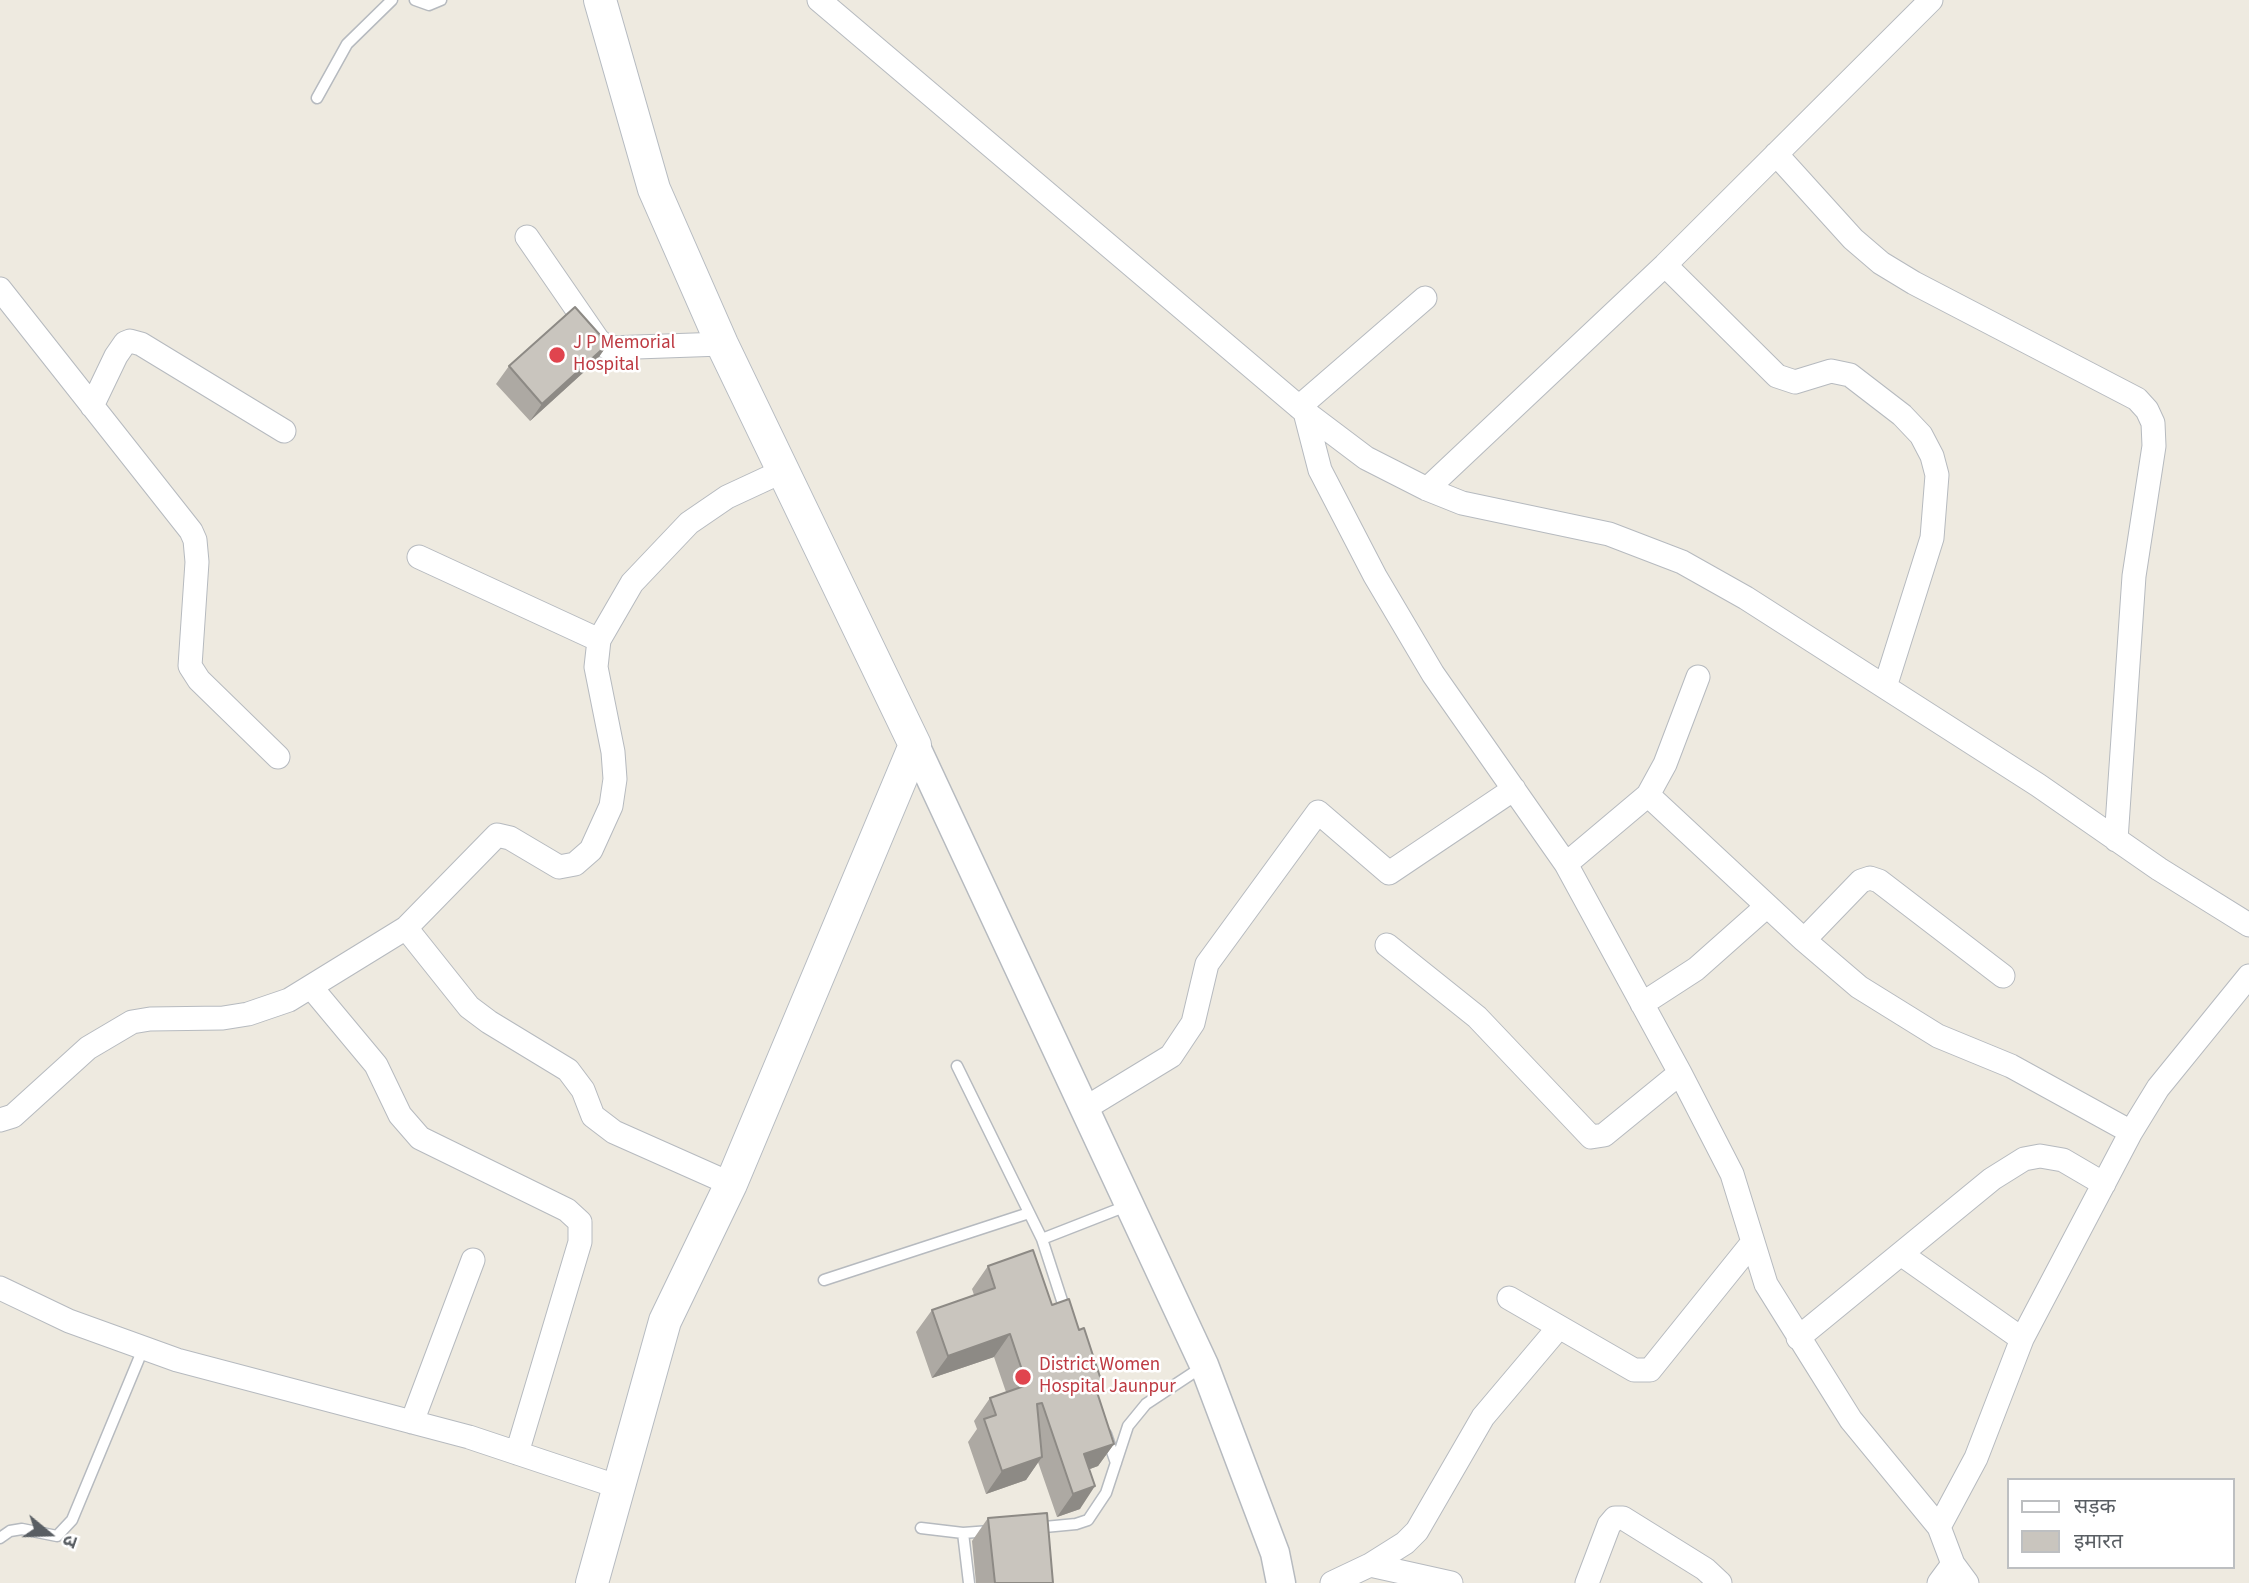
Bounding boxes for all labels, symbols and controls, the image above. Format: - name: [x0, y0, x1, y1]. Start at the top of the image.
- place label: J P Memorial Hospital: [573, 333, 675, 377]
- marker: J P Memorial Hospital: [547, 345, 567, 365]
- place label: District Women Hospital Jaunpur: [1039, 1355, 1176, 1399]
- marker: District Women Hospital Jaunpur: [1013, 1367, 1033, 1387]
- legend: [2008, 1478, 2235, 1569]
- text: सड़क: [2074, 1491, 2116, 1521]
- north arrow: [14, 1499, 84, 1569]
- text: इमारत: [2074, 1526, 2123, 1556]
- text: उ: [55, 1531, 84, 1551]

